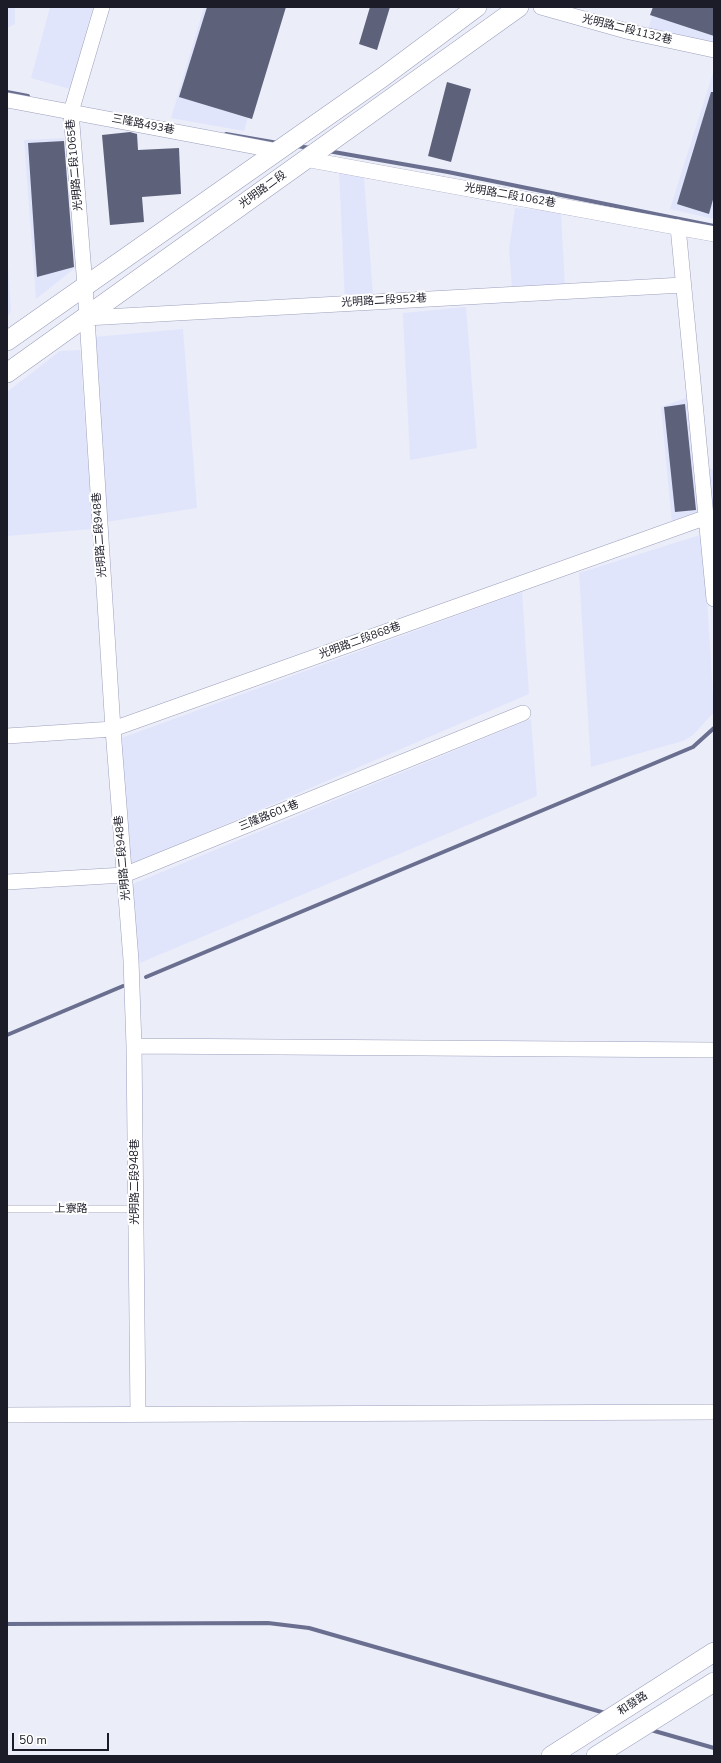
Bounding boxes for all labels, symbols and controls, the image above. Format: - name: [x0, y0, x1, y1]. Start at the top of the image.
- street label: 光明路二段1132巷: [581, 12, 673, 48]
- street label: 三隆路493巷: [110, 112, 176, 138]
- street label: 光明路二段1065巷: [64, 118, 86, 212]
- street label: 光明路二段: [237, 168, 289, 212]
- street label: 光明路二段1062巷: [463, 181, 557, 211]
- street label: 光明路二段952巷: [341, 292, 427, 310]
- street label: 光明路二段948巷: [90, 492, 110, 578]
- street label: 光明路二段868巷: [317, 620, 403, 662]
- street label: 三隆路601巷: [237, 798, 301, 834]
- street label: 光明路二段948巷: [113, 815, 133, 901]
- street label: 光明路二段948巷: [128, 1139, 142, 1225]
- street label: 上寮路: [55, 1202, 87, 1216]
- street label: 和發路: [616, 1689, 650, 1719]
- scale bar: [14, 1725, 111, 1751]
- text: 50 m: [19, 1732, 47, 1748]

